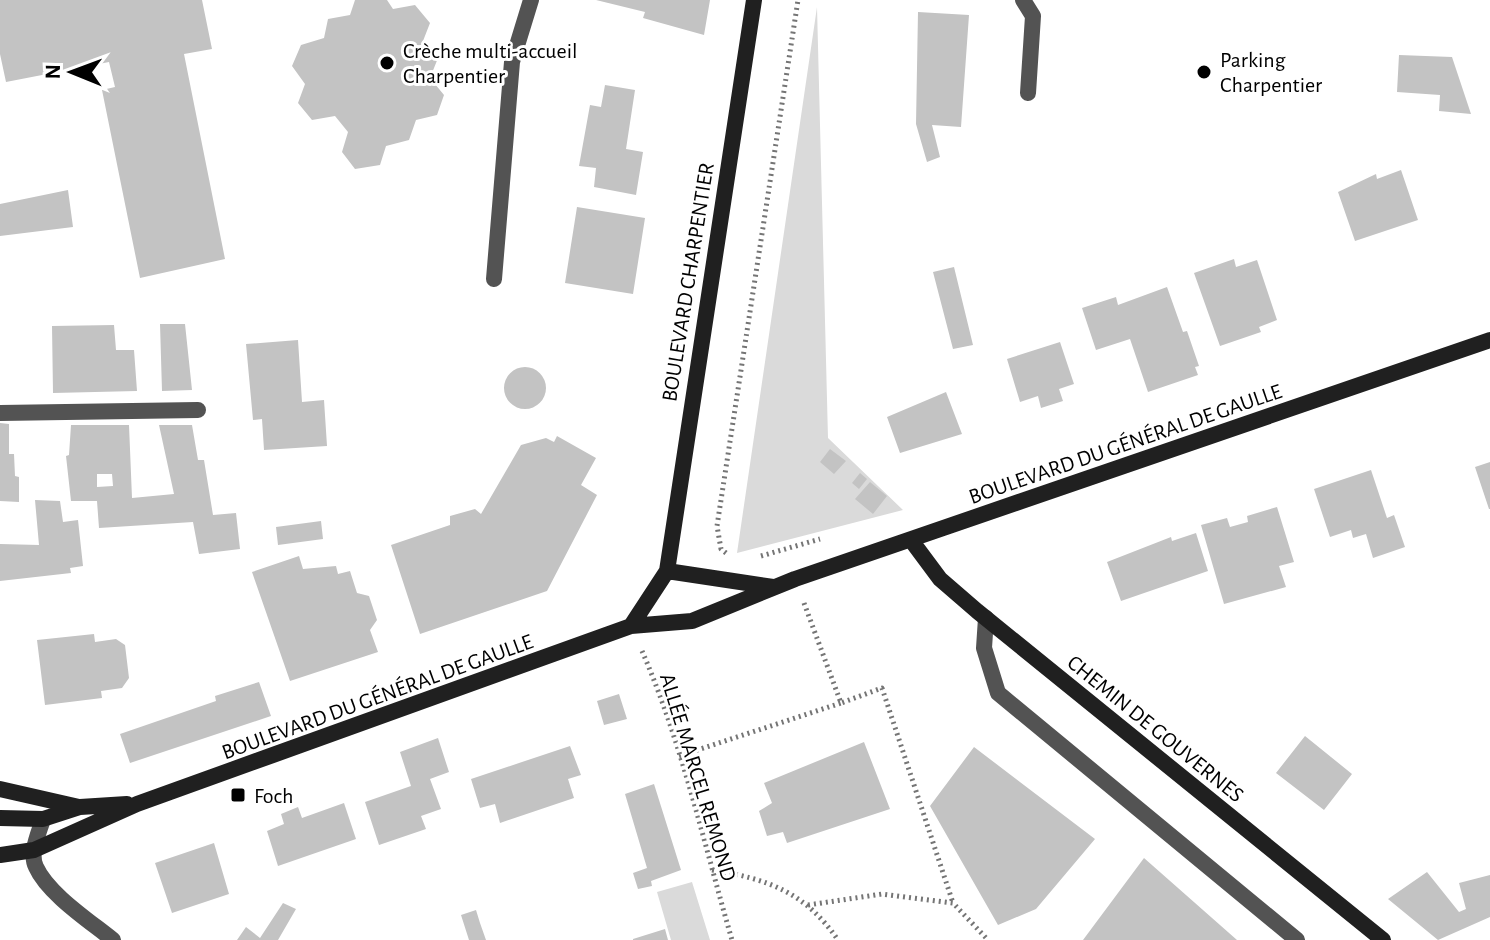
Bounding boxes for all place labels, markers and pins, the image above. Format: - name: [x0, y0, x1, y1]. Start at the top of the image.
- place label: Crèche multi-accueil Charpentier: [403, 40, 577, 87]
- place label: Parking Charpentier: [1220, 49, 1322, 96]
- marker: Crèche multi-accueil Charpentier: [378, 54, 396, 72]
- marker: Parking Charpentier: [1195, 63, 1213, 81]
- place label: Foch: [254, 785, 293, 807]
- marker: Foch: [229, 786, 247, 804]

